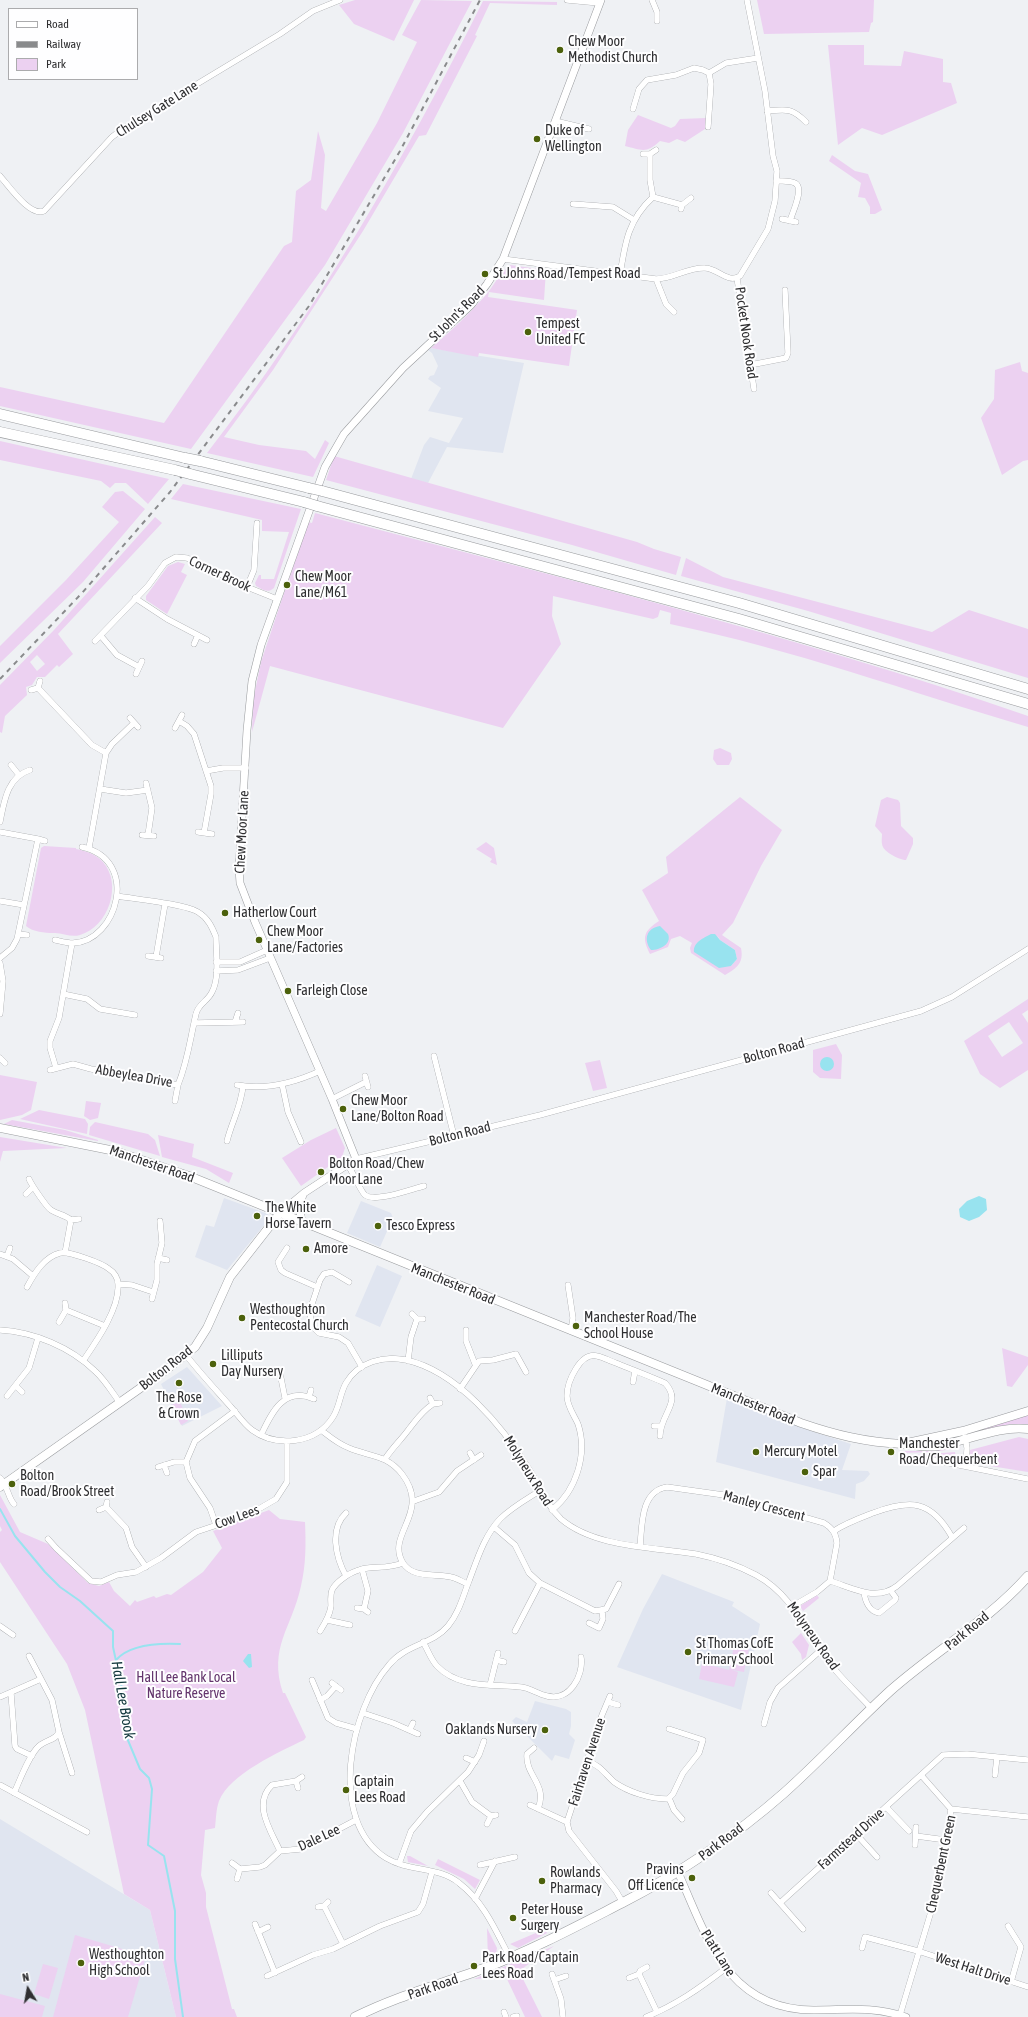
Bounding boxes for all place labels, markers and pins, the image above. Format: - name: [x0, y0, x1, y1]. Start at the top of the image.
- place label: Chew Moor Methodist Church: [568, 34, 658, 66]
- marker: Chew Moor Methodist Church: [555, 45, 565, 55]
- place label: Duke of Wellington: [545, 123, 602, 156]
- marker: Duke of Wellington: [532, 134, 542, 144]
- place label: St.Johns Road/Tempest Road: [493, 266, 641, 282]
- marker: St.Johns Road/Tempest Road: [480, 269, 490, 279]
- place label: Tempest United FC: [536, 316, 585, 348]
- marker: Tempest United FC: [523, 327, 533, 337]
- place label: Chew Moor Lane/M61: [295, 569, 351, 602]
- marker: Chew Moor Lane/M61: [282, 580, 292, 590]
- place label: Hatherlow Court: [233, 905, 317, 921]
- marker: Hatherlow Court: [220, 908, 230, 918]
- place label: Chew Moor Lane/Factories: [267, 924, 343, 956]
- marker: Chew Moor Lane/Factories: [254, 935, 264, 945]
- place label: Farleigh Close: [296, 983, 368, 999]
- marker: Farleigh Close: [283, 986, 293, 996]
- place label: Chew Moor Lane/Bolton Road: [351, 1093, 444, 1126]
- marker: Chew Moor Lane/Bolton Road: [338, 1104, 348, 1114]
- place label: Bolton Road/Chew Moor Lane: [329, 1156, 424, 1188]
- marker: Bolton Road/Chew Moor Lane: [316, 1167, 326, 1177]
- place label: The White Horse Tavern: [265, 1200, 332, 1232]
- marker: The White Horse Tavern: [252, 1211, 262, 1221]
- place label: Tesco Express: [386, 1218, 455, 1234]
- marker: Tesco Express: [373, 1221, 383, 1231]
- place label: Amore: [314, 1241, 348, 1257]
- marker: Amore: [301, 1244, 311, 1254]
- place label: Westhoughton Pentecostal Church: [250, 1302, 349, 1334]
- place label: Manchester Road/The School House: [584, 1310, 697, 1342]
- marker: Westhoughton Pentecostal Church: [237, 1313, 247, 1323]
- marker: Manchester Road/The School House: [571, 1321, 581, 1331]
- place label: Lilliputs Day Nursery: [221, 1348, 283, 1380]
- marker: Lilliputs Day Nursery: [208, 1359, 218, 1369]
- marker: The Rose & Crown: [174, 1378, 184, 1388]
- place label: The Rose & Crown: [156, 1390, 202, 1422]
- place label: Manchester Road/Chequerbent: [899, 1436, 998, 1468]
- place label: Mercury Motel: [764, 1444, 838, 1460]
- marker: Mercury Motel: [751, 1447, 761, 1457]
- marker: Manchester Road/Chequerbent: [886, 1447, 896, 1457]
- place label: Spar: [813, 1464, 836, 1480]
- marker: Spar: [800, 1467, 810, 1477]
- place label: Bolton Road/Brook Street: [20, 1468, 114, 1500]
- marker: Bolton Road/Brook Street: [7, 1479, 17, 1489]
- place label: St Thomas CofE Primary School: [696, 1636, 773, 1668]
- marker: St Thomas CofE Primary School: [683, 1647, 693, 1657]
- place label: Oaklands Nursery: [445, 1722, 537, 1738]
- marker: Oaklands Nursery: [540, 1725, 550, 1735]
- place label: Captain Lees Road: [354, 1774, 406, 1806]
- marker: Captain Lees Road: [341, 1785, 351, 1795]
- place label: Pravins Off Licence: [628, 1862, 684, 1894]
- place label: Rowlands Pharmacy: [550, 1865, 602, 1898]
- marker: Pravins Off Licence: [687, 1873, 697, 1883]
- marker: Rowlands Pharmacy: [537, 1876, 547, 1886]
- place label: Peter House Surgery: [521, 1902, 583, 1934]
- marker: Peter House Surgery: [508, 1913, 518, 1923]
- place label: Westhoughton High School: [89, 1947, 164, 1980]
- place label: Park Road/Captain Lees Road: [482, 1950, 579, 1982]
- marker: Westhoughton High School: [76, 1958, 86, 1968]
- marker: Park Road/Captain Lees Road: [469, 1961, 479, 1971]

